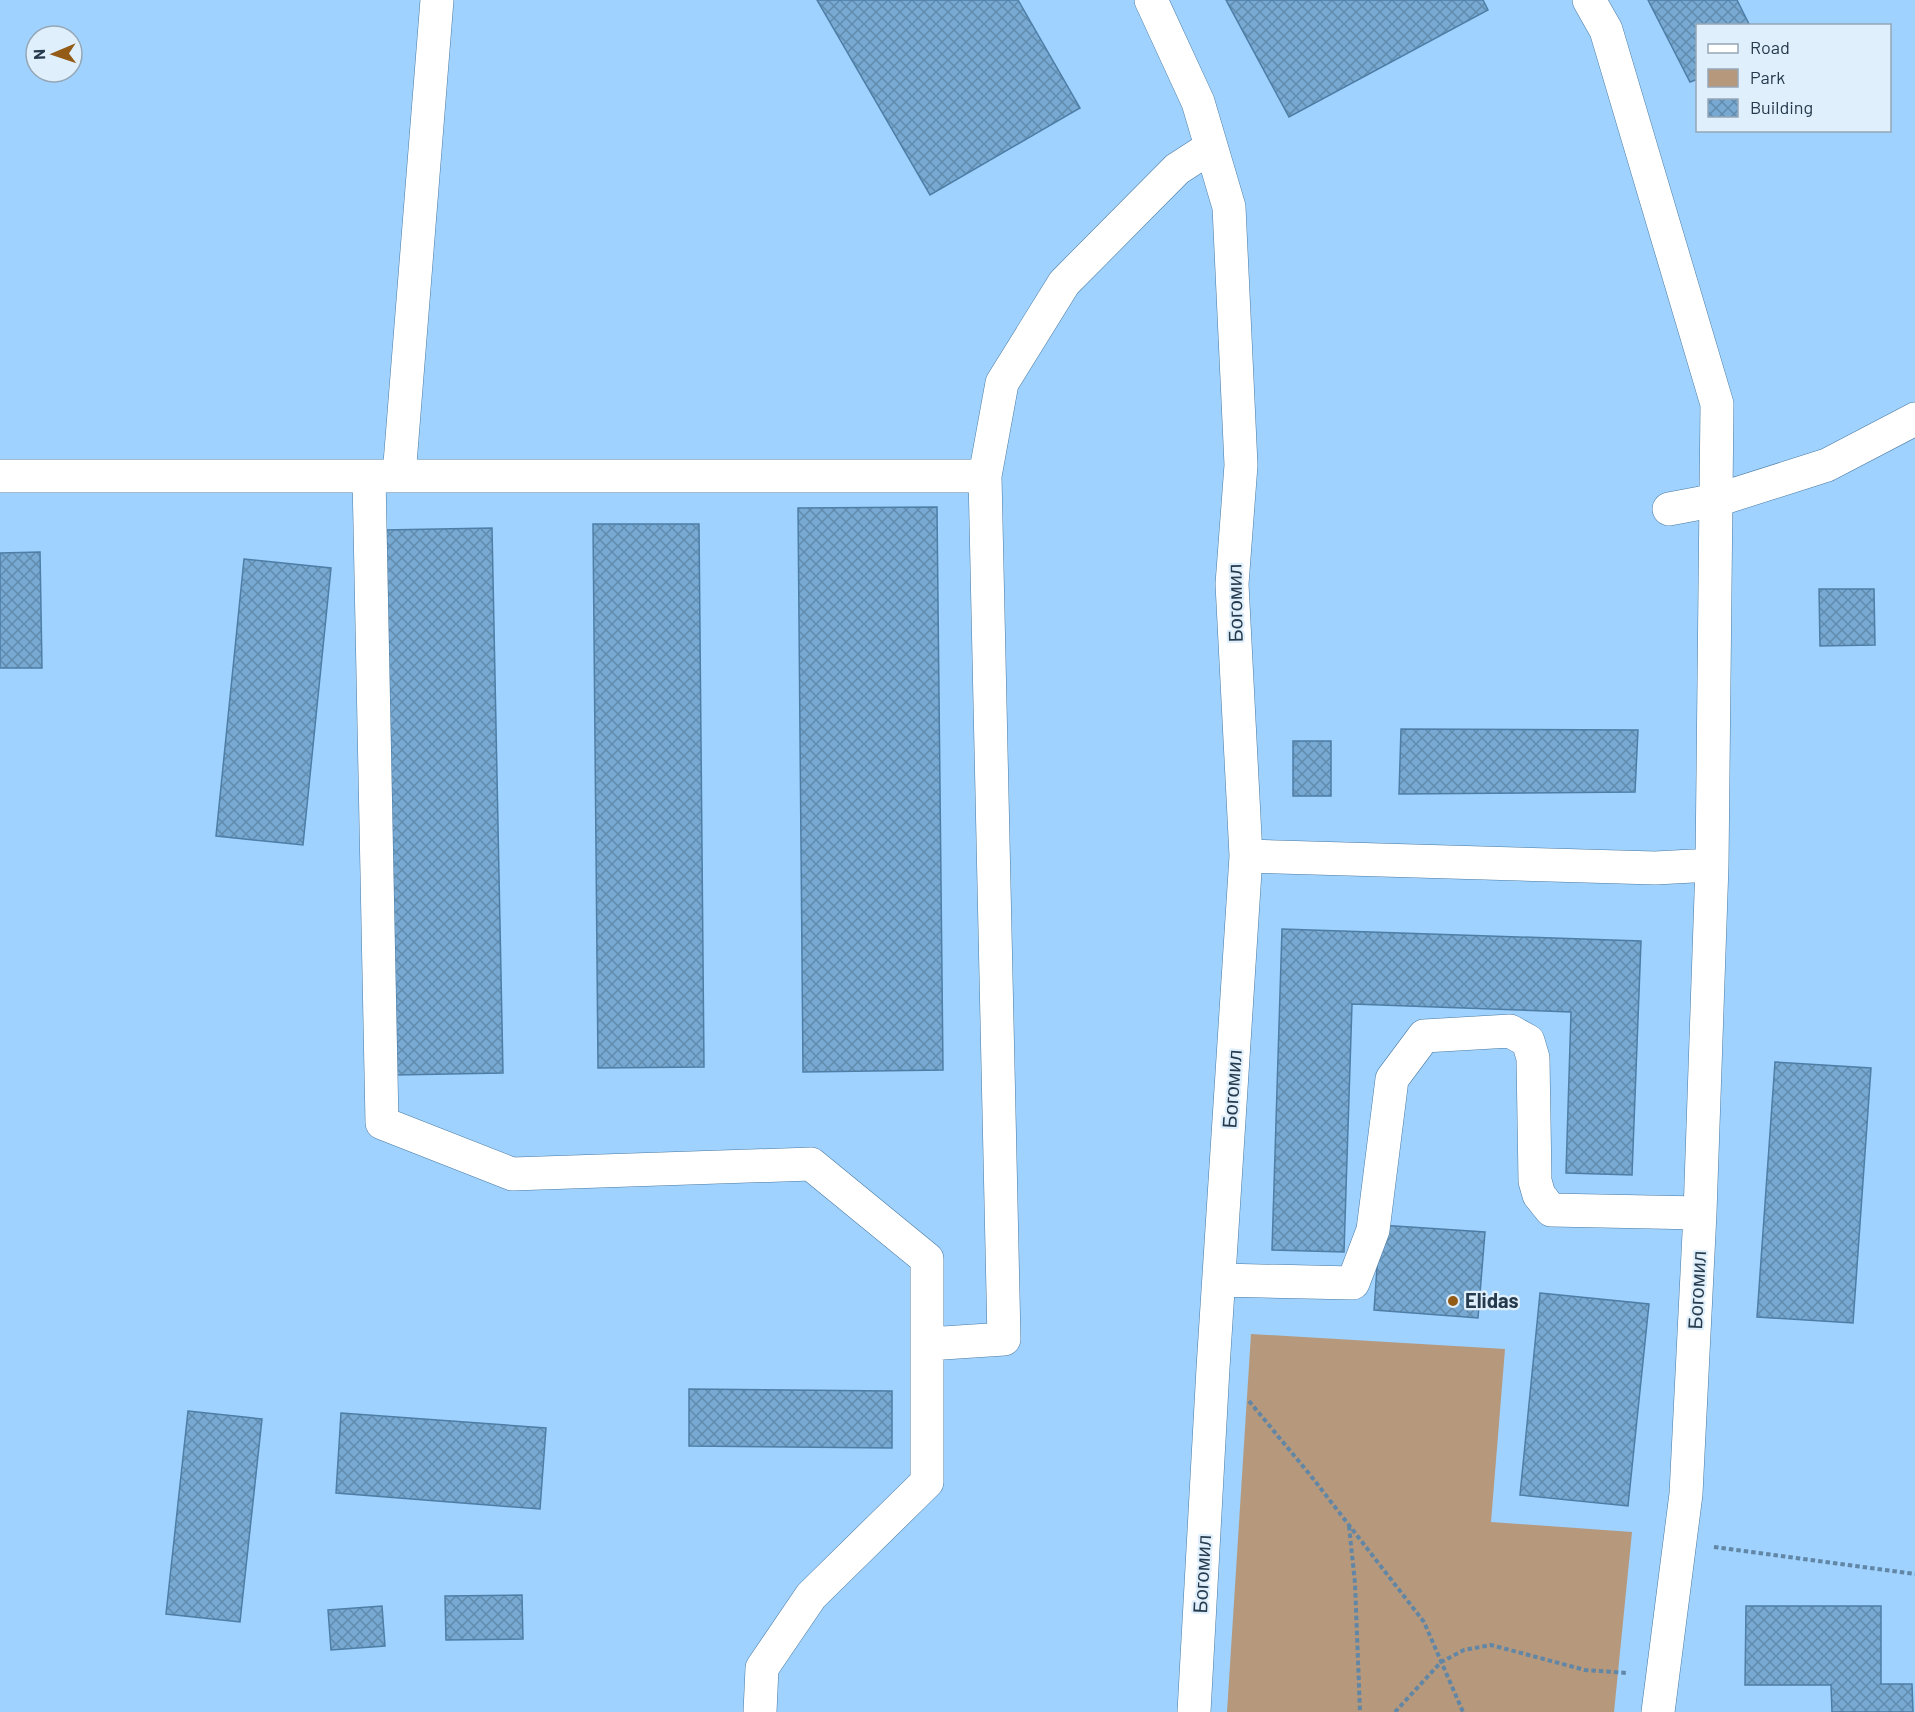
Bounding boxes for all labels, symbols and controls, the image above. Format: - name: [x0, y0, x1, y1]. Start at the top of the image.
- north arrow: [24, 24, 84, 84]
- legend: [1696, 24, 1891, 132]
- text: Road: [1750, 36, 1790, 58]
- text: N: [29, 49, 48, 60]
- text: Park: [1750, 66, 1785, 88]
- text: Building: [1750, 96, 1813, 118]
- street label: Богомил: [1221, 563, 1247, 643]
- street label: Богомил: [1216, 1049, 1246, 1129]
- street label: Богомил: [1682, 1250, 1710, 1330]
- place label: Elidas: [1465, 1288, 1519, 1312]
- marker: Elidas: [1446, 1294, 1460, 1308]
- street label: Богомил: [1187, 1534, 1215, 1614]

